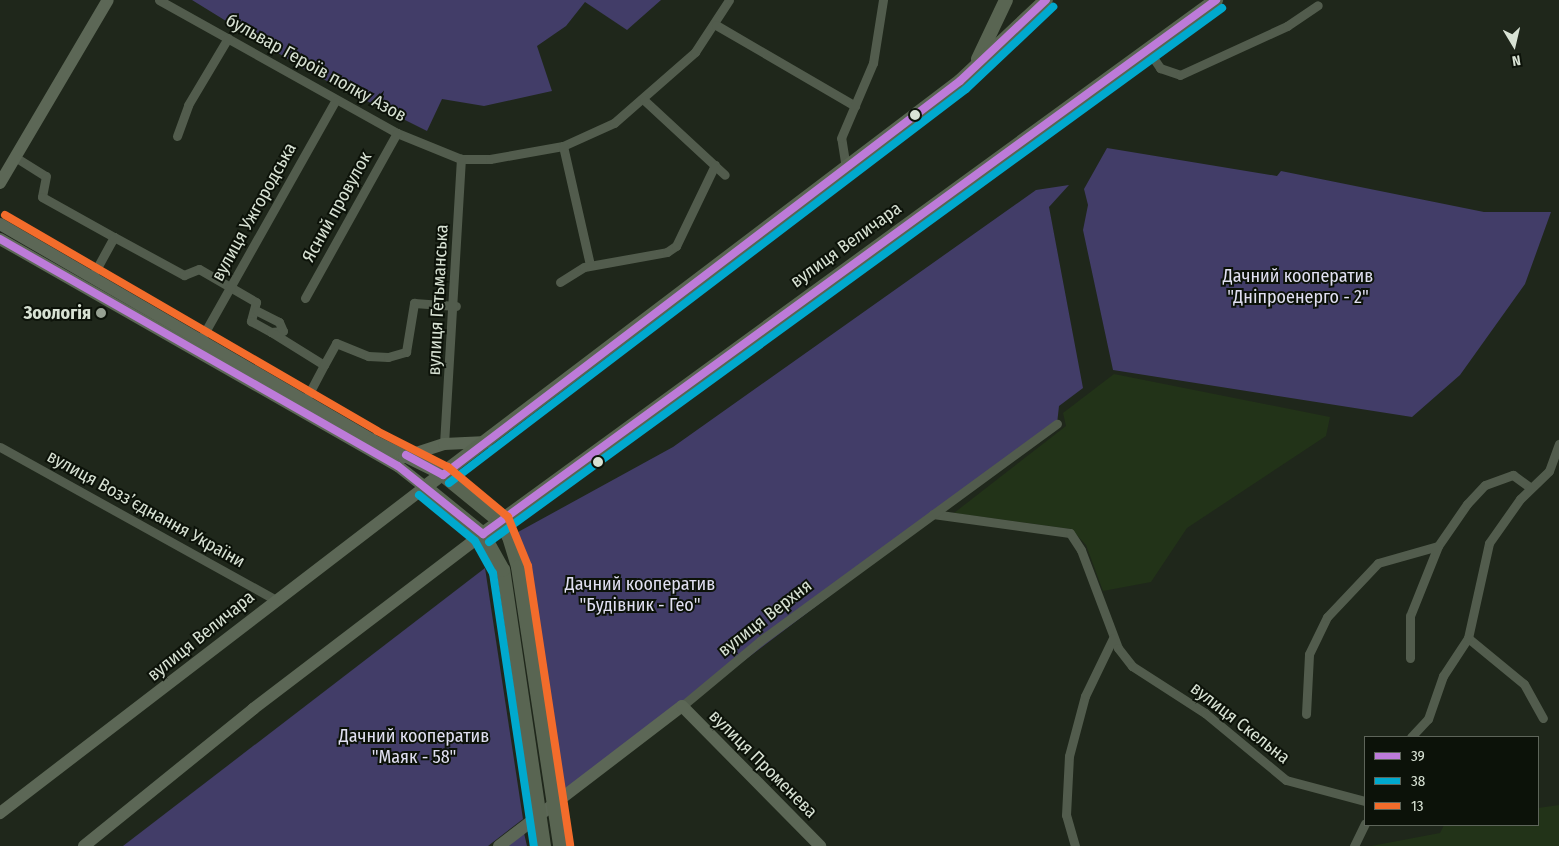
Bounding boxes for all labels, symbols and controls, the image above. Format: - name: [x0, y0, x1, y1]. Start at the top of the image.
- street label: бульвар Героїв полку Азов: [222, 9, 410, 127]
- north arrow: [1489, 20, 1539, 70]
- text: N: [1511, 51, 1522, 69]
- unlabelled marker: [910, 110, 920, 120]
- street label: вулиця Ужгородська: [207, 139, 301, 285]
- street label: Ясний провулок: [298, 148, 376, 266]
- street label: вулиця Величара: [786, 198, 906, 292]
- street label: вулиця Гетьманська: [423, 224, 453, 376]
- park label: Дачний кооператив "Дніпроенерго - 2": [1223, 266, 1373, 308]
- place label: Зоологія: [23, 302, 91, 324]
- marker: Зоологія: [95, 307, 107, 319]
- street label: вулиця Воззʼєднання України: [43, 445, 249, 573]
- unlabelled marker: [593, 457, 603, 467]
- park label: Дачний кооператив "Будівник - Гео": [565, 574, 715, 616]
- street label: вулиця Верхня: [714, 575, 816, 661]
- street label: вулиця Величара: [143, 586, 259, 686]
- street label: вулиця Скельна: [1186, 678, 1294, 768]
- street label: вулиця Променева: [704, 705, 822, 823]
- park label: Дачний кооператив "Маяк - 58": [339, 726, 489, 769]
- legend: [1364, 736, 1539, 826]
- text: 39: [1411, 747, 1425, 765]
- text: 38: [1411, 772, 1425, 790]
- text: 13: [1411, 797, 1424, 815]

